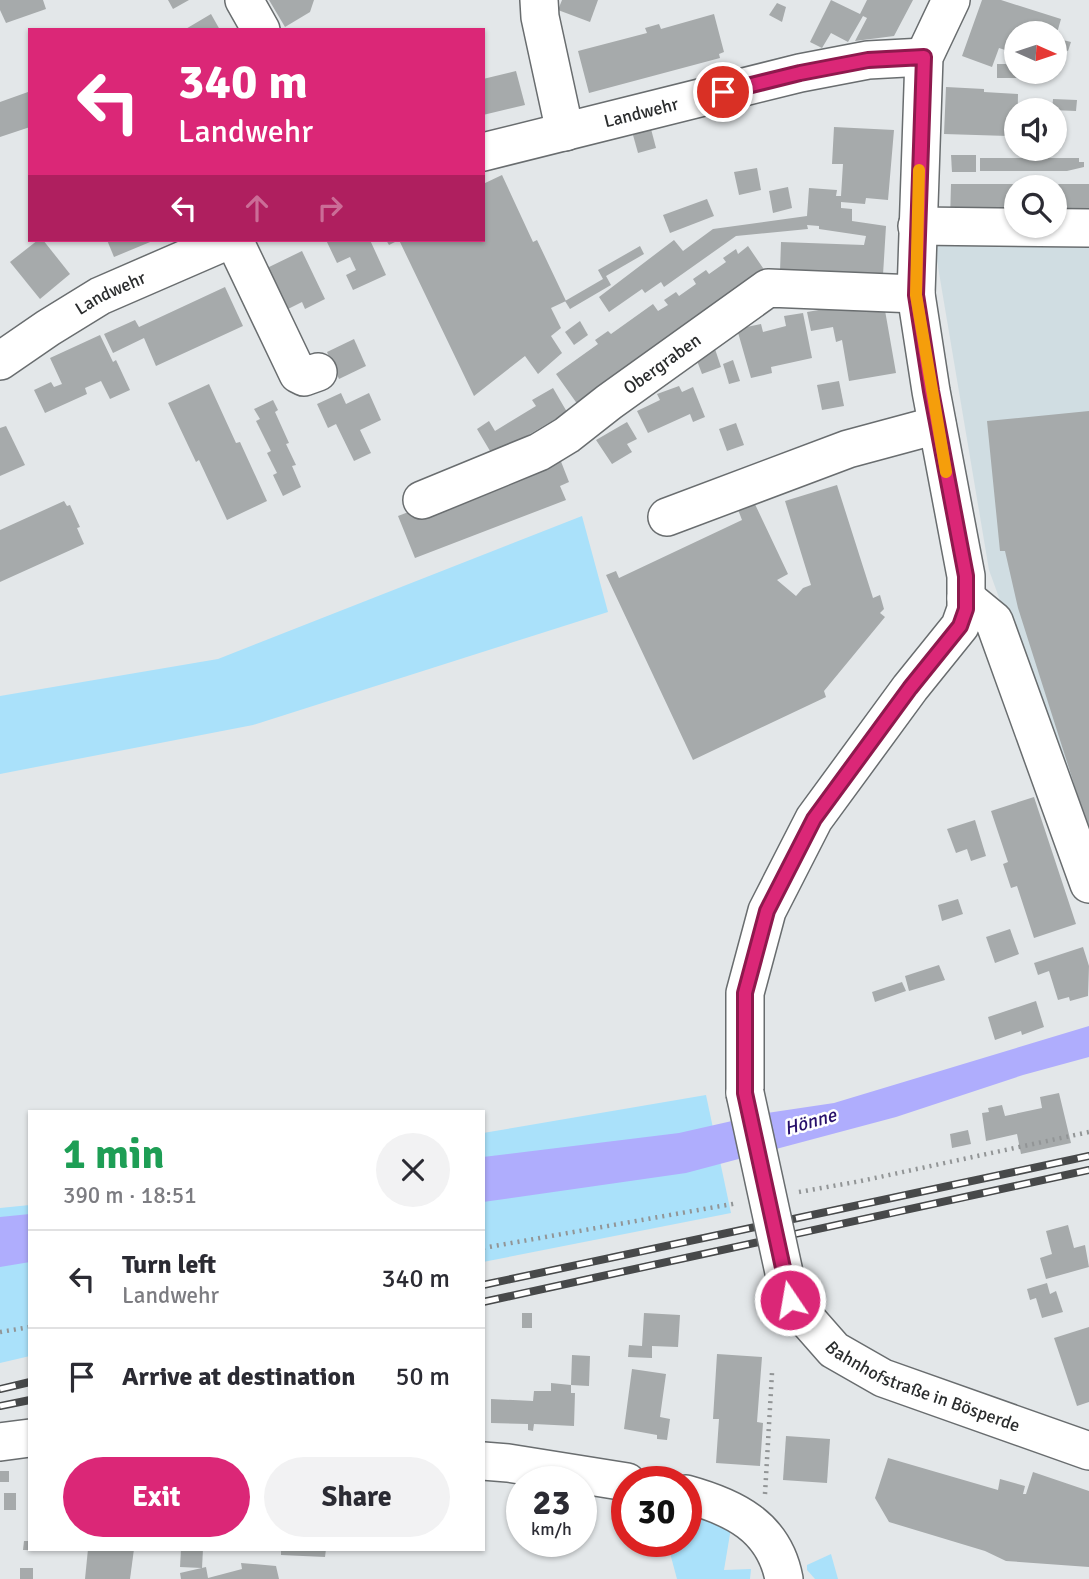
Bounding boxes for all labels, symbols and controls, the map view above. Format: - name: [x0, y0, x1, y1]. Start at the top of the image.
- north arrow: [1004, 21, 1068, 84]
- map controls: [1004, 21, 1067, 238]
- text: 340 m: [178, 52, 308, 112]
- icon: left: [63, 56, 154, 147]
- pin: [693, 62, 753, 122]
- icon: arrive: [704, 73, 742, 111]
- street label: Landwehr: [602, 93, 681, 132]
- button: sound: [1004, 98, 1067, 161]
- text: Landwehr: [178, 112, 313, 151]
- button: search: [1004, 175, 1067, 238]
- icon: left: [165, 189, 203, 227]
- icon: ahead: [238, 189, 276, 227]
- icon: right: [311, 189, 349, 227]
- street label: Landwehr: [71, 266, 149, 320]
- street label: Obergraben: [619, 329, 705, 399]
- water label: Hönne: [782, 1103, 840, 1141]
- text: 1 min: [63, 1129, 164, 1180]
- button: close: [376, 1133, 450, 1207]
- text: 390 m · 18:51: [63, 1181, 197, 1210]
- text: Turn left: [122, 1249, 216, 1281]
- icon: left: [63, 1260, 101, 1298]
- text: 340 m: [381, 1263, 450, 1295]
- position arrow: [753, 1263, 827, 1337]
- text: Landwehr: [122, 1281, 219, 1310]
- street label: Bahnhofstraße in Bösperde: [820, 1337, 1023, 1437]
- icon: arrive: [63, 1358, 101, 1396]
- text: Arrive at destination: [122, 1361, 355, 1393]
- text: 50 m: [395, 1361, 450, 1393]
- button: Exit: [63, 1457, 250, 1537]
- button: Share: [264, 1457, 450, 1537]
- speed limit sign: 30: [611, 1466, 702, 1557]
- text: 23: [533, 1481, 570, 1524]
- text: km/h: [531, 1518, 572, 1540]

